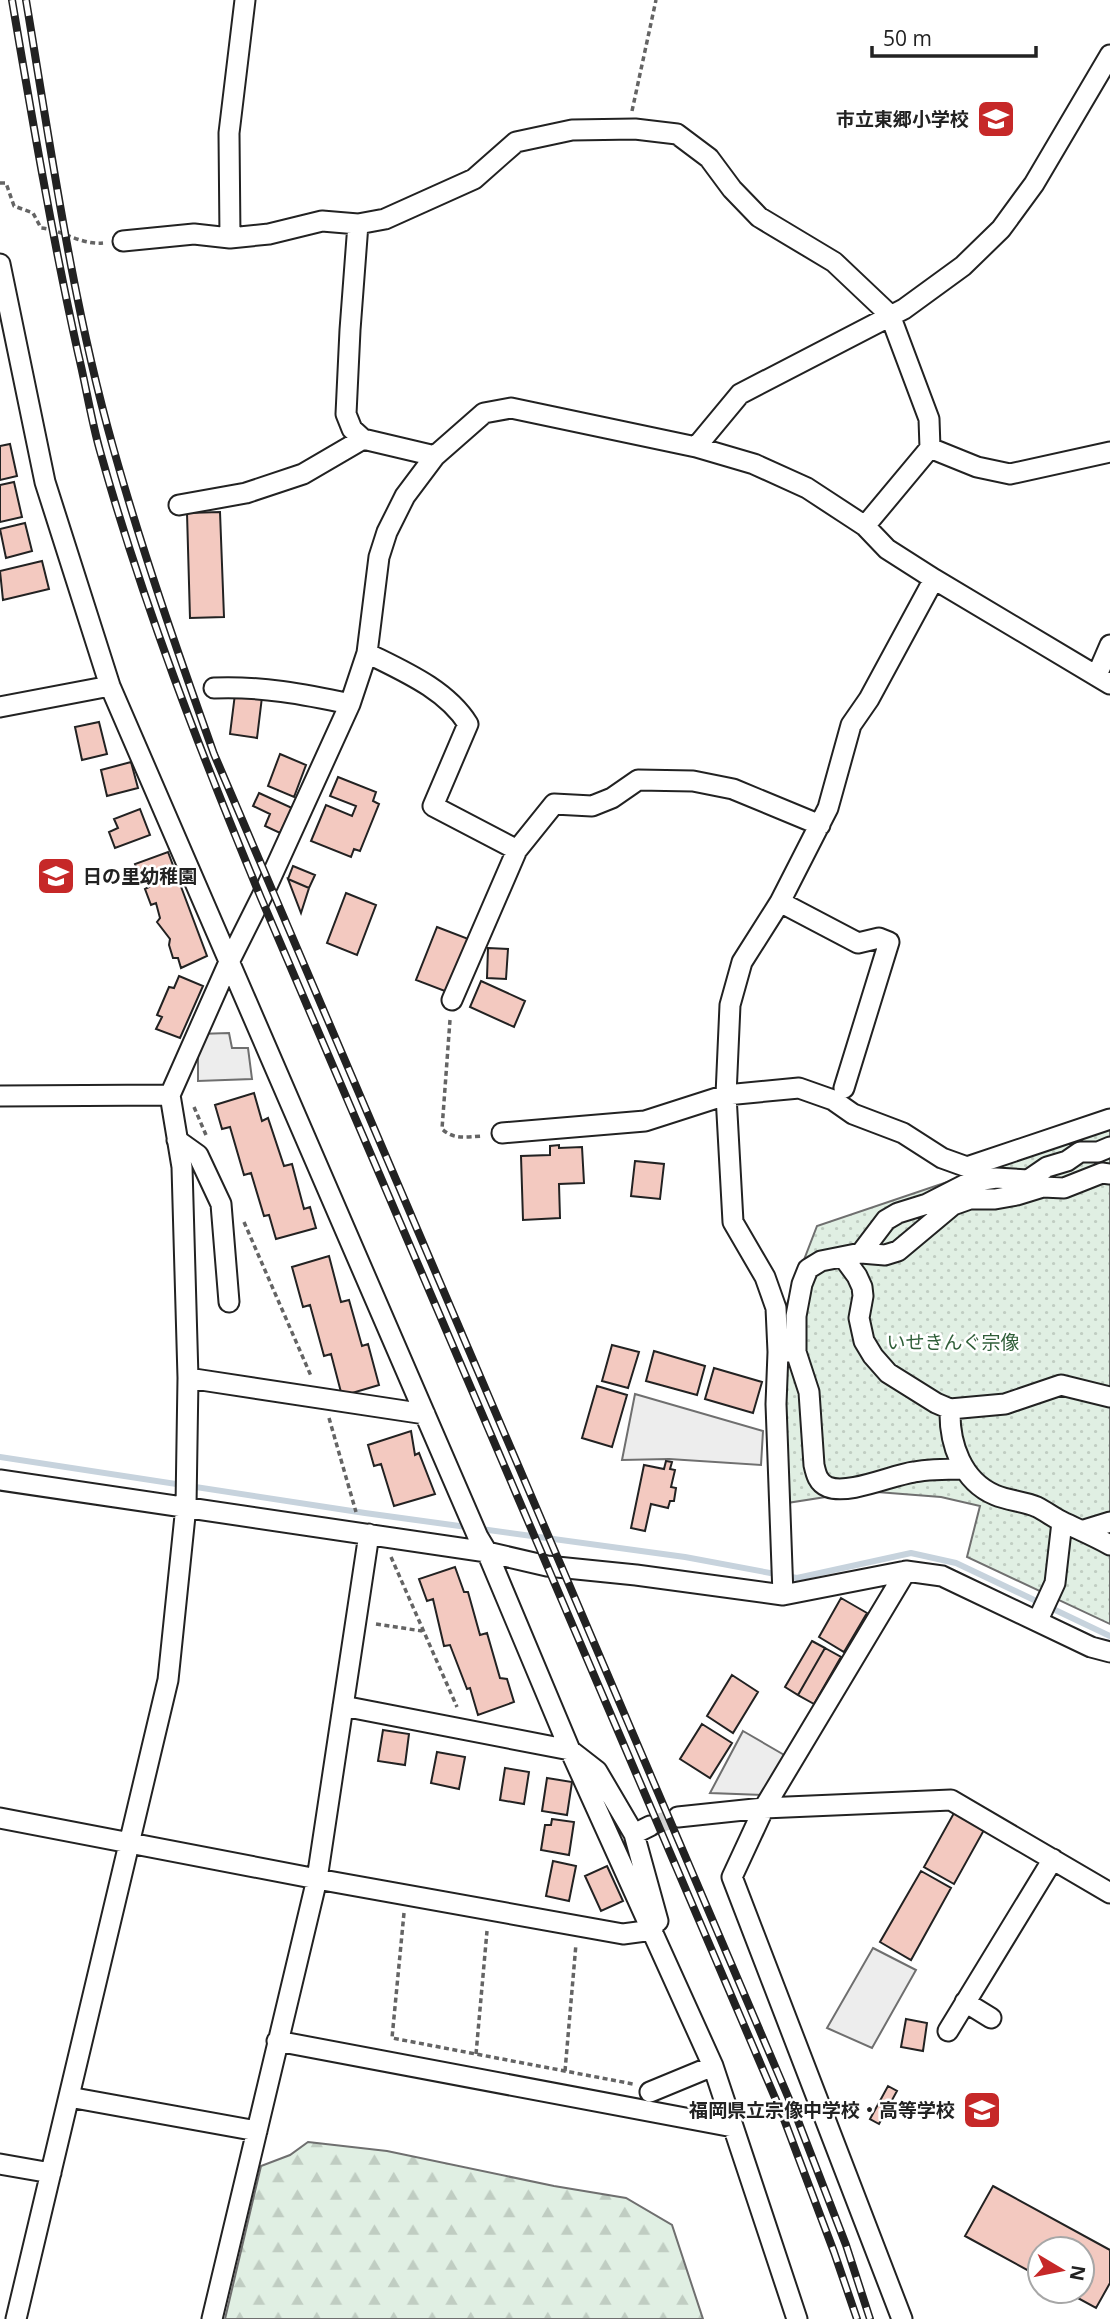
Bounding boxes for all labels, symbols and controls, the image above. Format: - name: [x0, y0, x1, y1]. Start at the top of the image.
- scale bar: [872, 14, 1036, 58]
- text: 50 m: [883, 24, 932, 52]
- school or university icon: 市立東郷小学校: [975, 98, 1017, 140]
- place label: 市立東郷小学校: [836, 106, 969, 132]
- school or university icon: 日の里幼稚園: [35, 855, 77, 897]
- place label: 日の里幼稚園: [83, 863, 197, 889]
- park label: いせきんぐ宗像: [886, 1329, 1020, 1355]
- school or university icon: 福岡県立宗像中学校・高等学校: [961, 2089, 1003, 2131]
- place label: 福岡県立宗像中学校・高等学校: [689, 2097, 955, 2123]
- north arrow: [1026, 2235, 1096, 2305]
- text: N: [1064, 2263, 1092, 2283]

